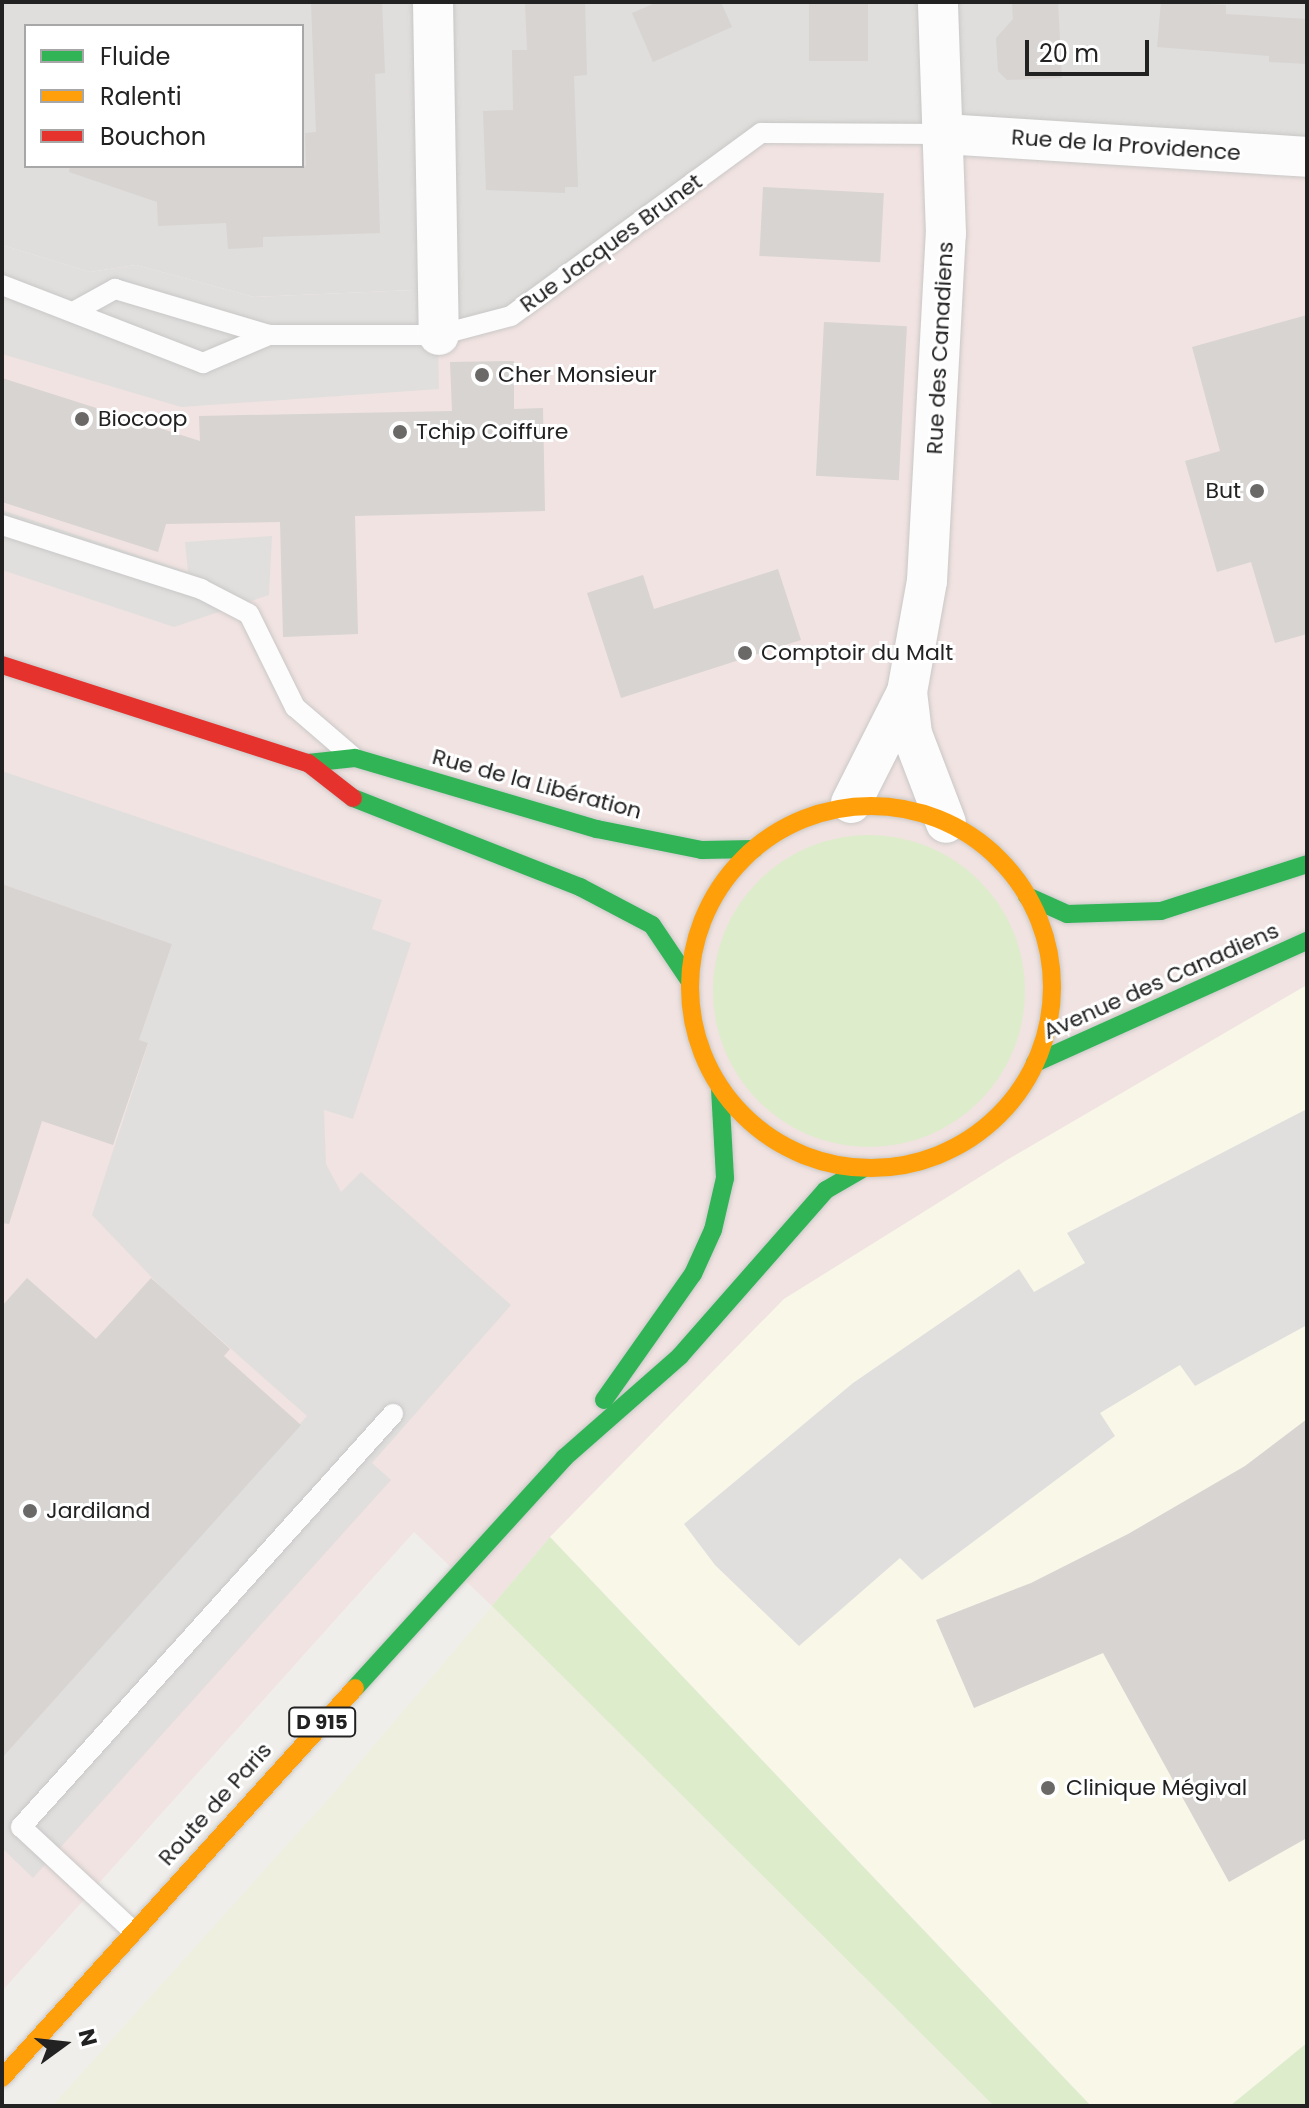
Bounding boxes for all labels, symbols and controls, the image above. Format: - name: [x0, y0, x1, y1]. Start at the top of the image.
- legend: [24, 24, 304, 168]
- scale bar: [1029, 24, 1153, 74]
- text: 20 m: [1039, 37, 1099, 70]
- text: Fluide: [100, 40, 170, 73]
- text: Ralenti: [100, 80, 182, 113]
- text: Bouchon: [100, 120, 206, 153]
- street label: Rue de la Providence: [1010, 124, 1242, 166]
- street label: Rue Jacques Brunet: [515, 168, 707, 318]
- street label: Rue des Canadiens: [921, 241, 959, 455]
- place label: Cher Monsieur: [498, 362, 657, 388]
- marker: Cher Monsieur: [473, 366, 491, 384]
- place label: Biocoop: [98, 406, 187, 432]
- marker: Biocoop: [73, 410, 91, 428]
- place label: Tchip Coiffure: [416, 419, 568, 445]
- marker: Tchip Coiffure: [391, 423, 409, 441]
- place label: But: [1205, 478, 1241, 504]
- marker: But: [1248, 482, 1266, 500]
- place label: Comptoir du Malt: [761, 640, 953, 666]
- marker: Comptoir du Malt: [736, 644, 754, 662]
- street label: Rue de la Libération: [429, 743, 645, 825]
- street label: Avenue des Canadiens: [1039, 917, 1283, 1045]
- place label: Jardiland: [46, 1498, 150, 1524]
- marker: Jardiland: [21, 1502, 39, 1520]
- road number: D 915: [288, 1706, 356, 1738]
- street label: Route de Paris: [153, 1737, 277, 1871]
- place label: Clinique Mégival: [1066, 1775, 1247, 1801]
- marker: Clinique Mégival: [1037, 1777, 1059, 1799]
- north arrow: [24, 2004, 104, 2084]
- text: N: [71, 2026, 105, 2050]

